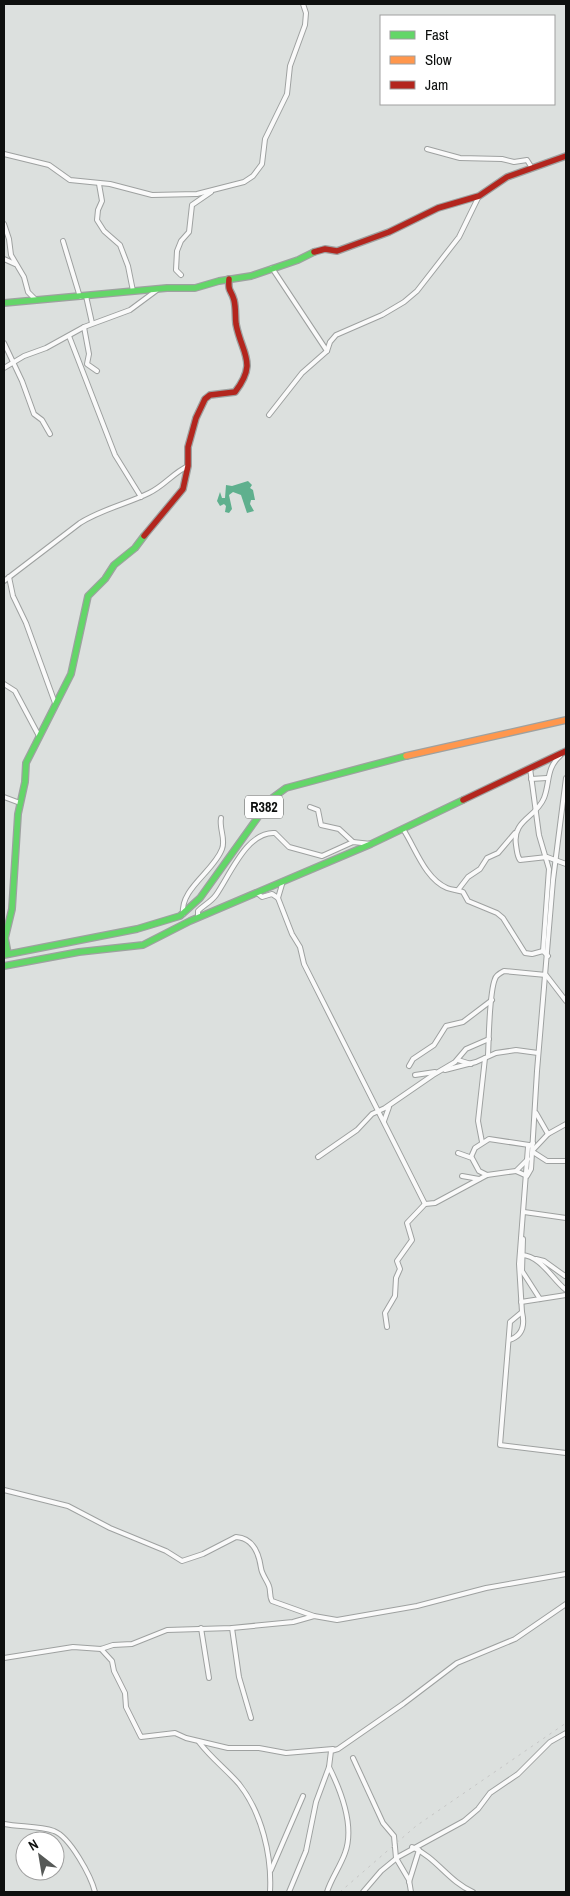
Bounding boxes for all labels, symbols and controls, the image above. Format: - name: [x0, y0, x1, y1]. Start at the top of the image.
- legend: [380, 15, 555, 105]
- text: Fast: [425, 24, 449, 45]
- text: Slow: [425, 49, 452, 70]
- text: Jam: [425, 74, 448, 95]
- road number: R382: [245, 796, 283, 819]
- north arrow: [15, 1831, 65, 1881]
- text: N: [25, 1835, 41, 1855]

